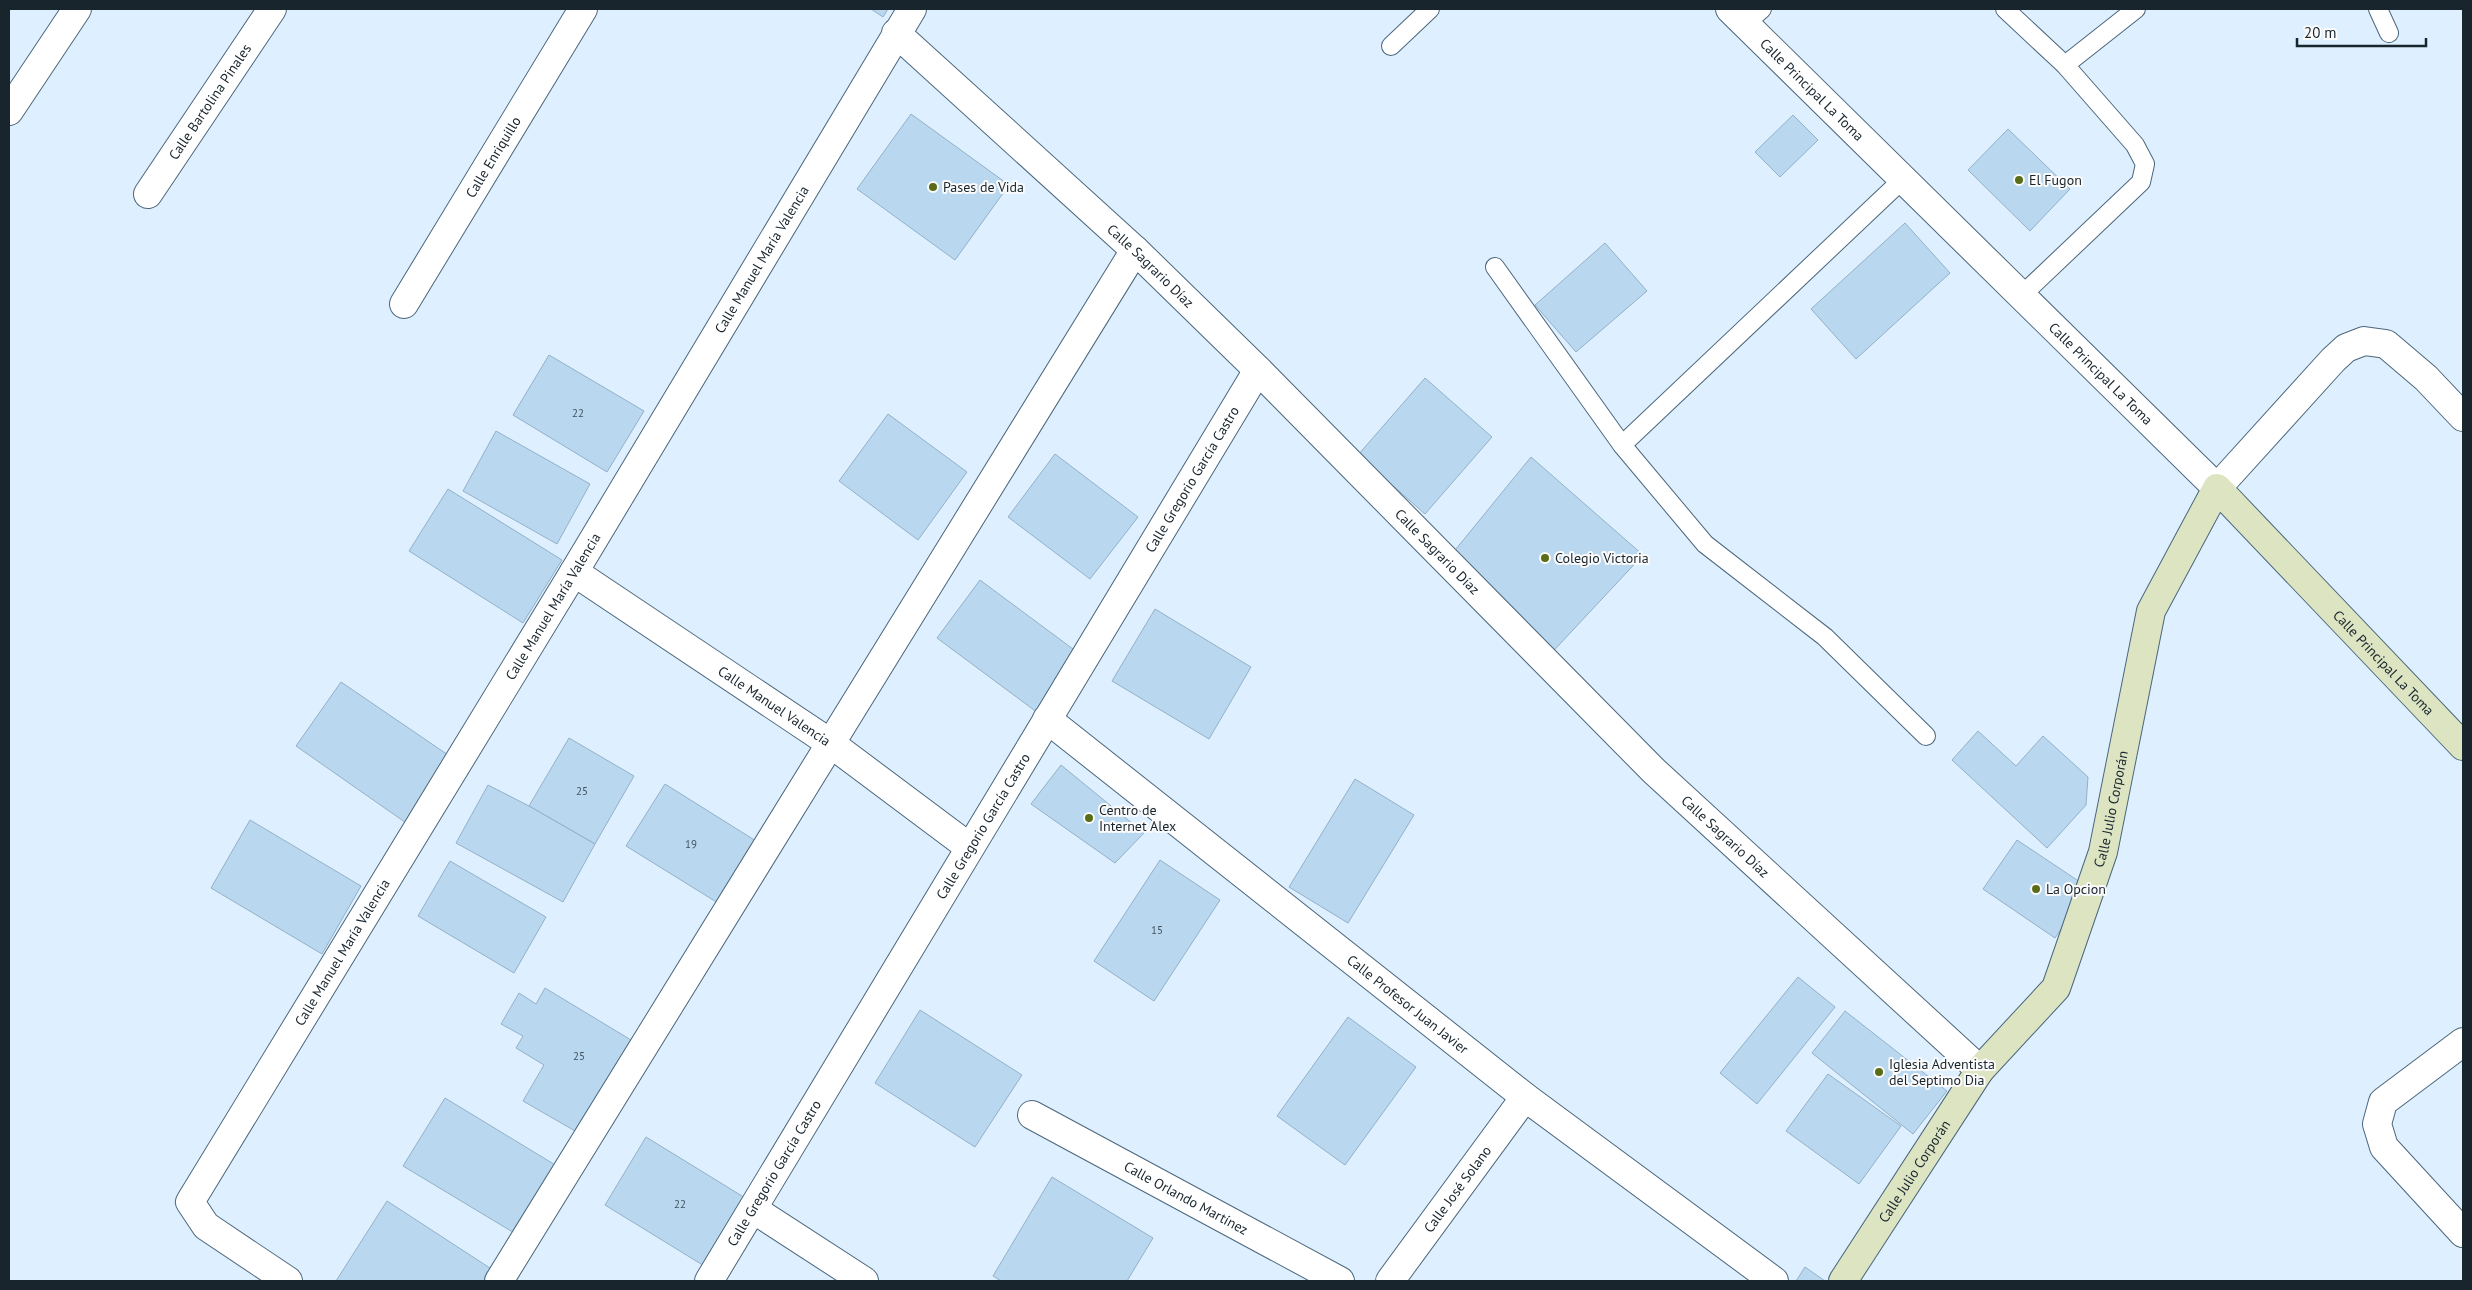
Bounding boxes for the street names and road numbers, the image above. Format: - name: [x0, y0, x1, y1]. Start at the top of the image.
- street label: Calle Principal La Toma: [1756, 35, 1868, 145]
- street label: Calle Bartolina Pinales: [165, 40, 255, 163]
- street label: Calle Enriquillo: [462, 113, 525, 201]
- street label: Calle Manuel María Valencia: [710, 182, 813, 336]
- street label: Calle Sagrario Díaz: [1103, 220, 1198, 312]
- street label: Calle Principal La Toma: [2045, 319, 2157, 429]
- street label: Calle Gregorio García Castro: [1141, 403, 1243, 556]
- street label: Calle Sagrario Díaz: [1391, 505, 1484, 598]
- street label: Calle Manuel María Valencia: [501, 530, 604, 683]
- street label: Calle Principal La Toma: [2329, 606, 2438, 719]
- street label: Calle Manuel Valencia: [715, 662, 834, 750]
- street label: Calle Julio Corporán: [2089, 749, 2132, 870]
- street label: Calle Gregorio García Castro: [932, 750, 1034, 903]
- street label: Calle Sagrario Díaz: [1677, 791, 1773, 881]
- street label: Calle Manuel María Valencia: [291, 875, 394, 1029]
- street label: Calle Profesor Juan Javier: [1343, 951, 1472, 1058]
- street label: Calle Gregorio García Castro: [723, 1097, 825, 1250]
- street label: Calle Julio Corporán: [1874, 1116, 1954, 1226]
- street label: Calle José Solano: [1420, 1142, 1495, 1236]
- street label: Calle Orlando Martínez: [1121, 1157, 1251, 1239]

